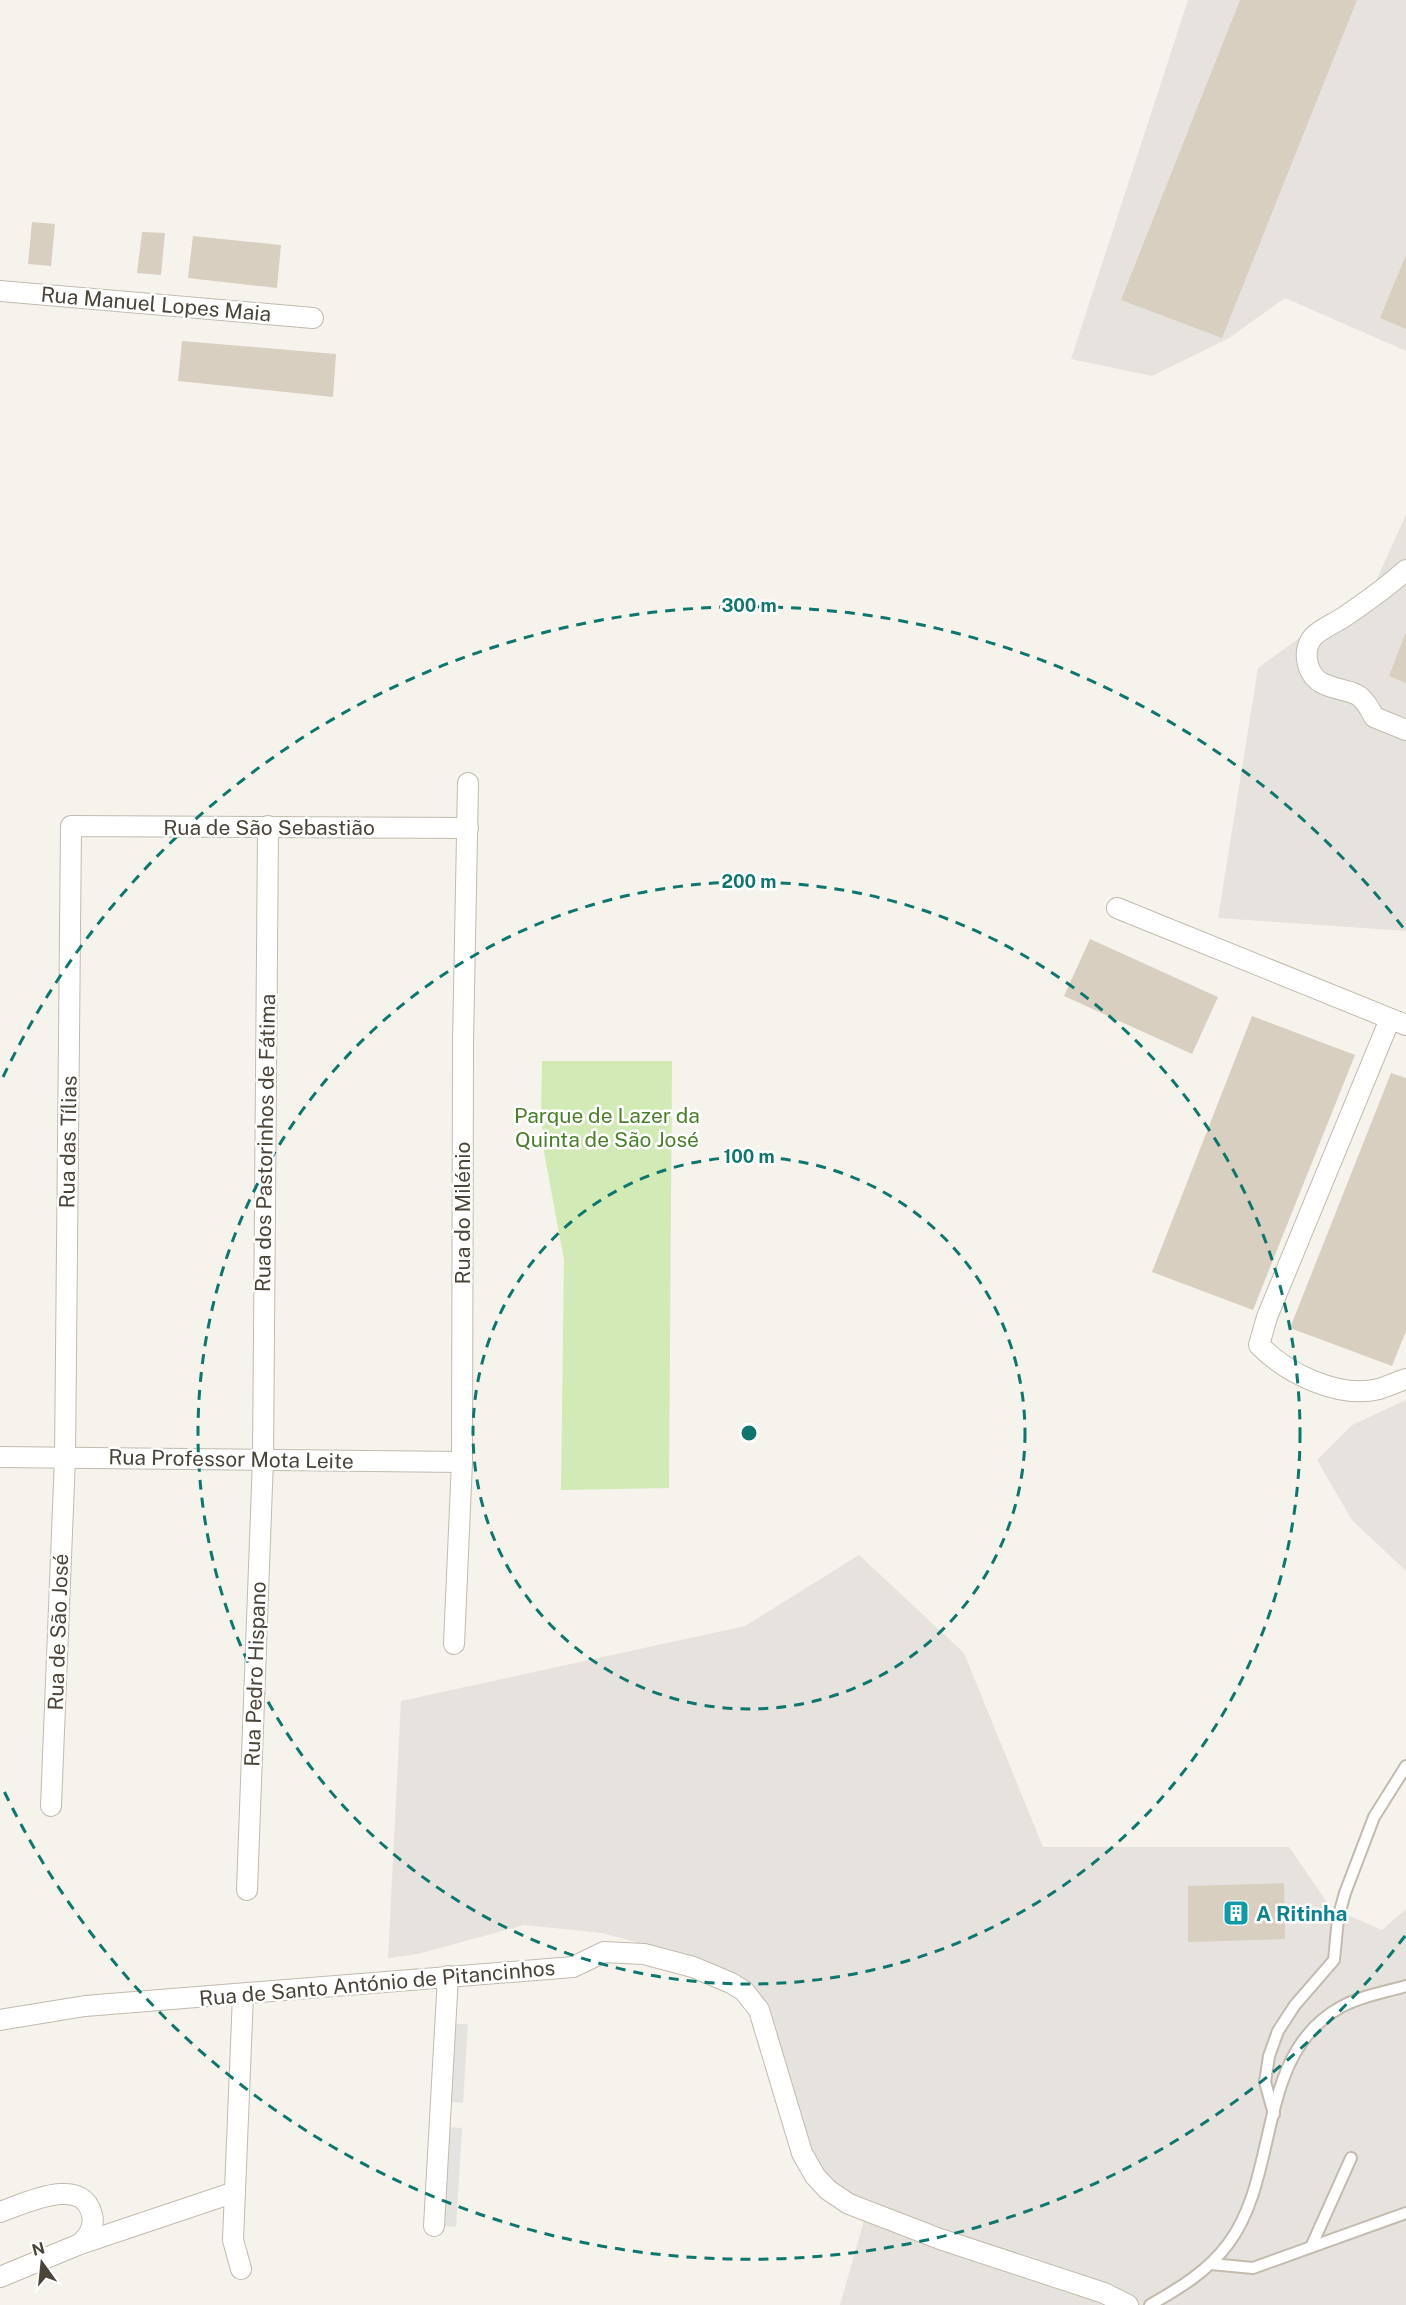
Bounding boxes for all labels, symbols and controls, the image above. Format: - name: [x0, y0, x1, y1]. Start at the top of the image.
- street label: Rua Manuel Lopes Maia: [40, 281, 272, 327]
- text: 300 m: [721, 595, 777, 616]
- street label: Rua de São Sebastião: [163, 815, 375, 840]
- text: 200 m: [722, 871, 776, 892]
- street label: Rua dos Pastorinhos de Fátima: [250, 994, 280, 1292]
- street label: Rua das Tílias: [54, 1075, 82, 1209]
- park label: Parque de Lazer da Quinta de São José: [514, 1103, 700, 1152]
- street label: Rua do Milénio: [450, 1142, 475, 1284]
- text: 100 m: [723, 1146, 775, 1167]
- centre of rings: [739, 1423, 759, 1443]
- street label: Rua Professor Mota Leite: [108, 1444, 354, 1474]
- street label: Rua de São José: [43, 1553, 73, 1711]
- street label: Rua Pedro Hispano: [239, 1581, 271, 1767]
- building icon: A Ritinha: [1221, 1898, 1251, 1928]
- place label: A Ritinha: [1256, 1901, 1347, 1926]
- street label: Rua de Santo António de Pitancinhos: [198, 1955, 556, 2011]
- north arrow: [12, 2233, 72, 2293]
- text: N: [30, 2238, 47, 2260]

